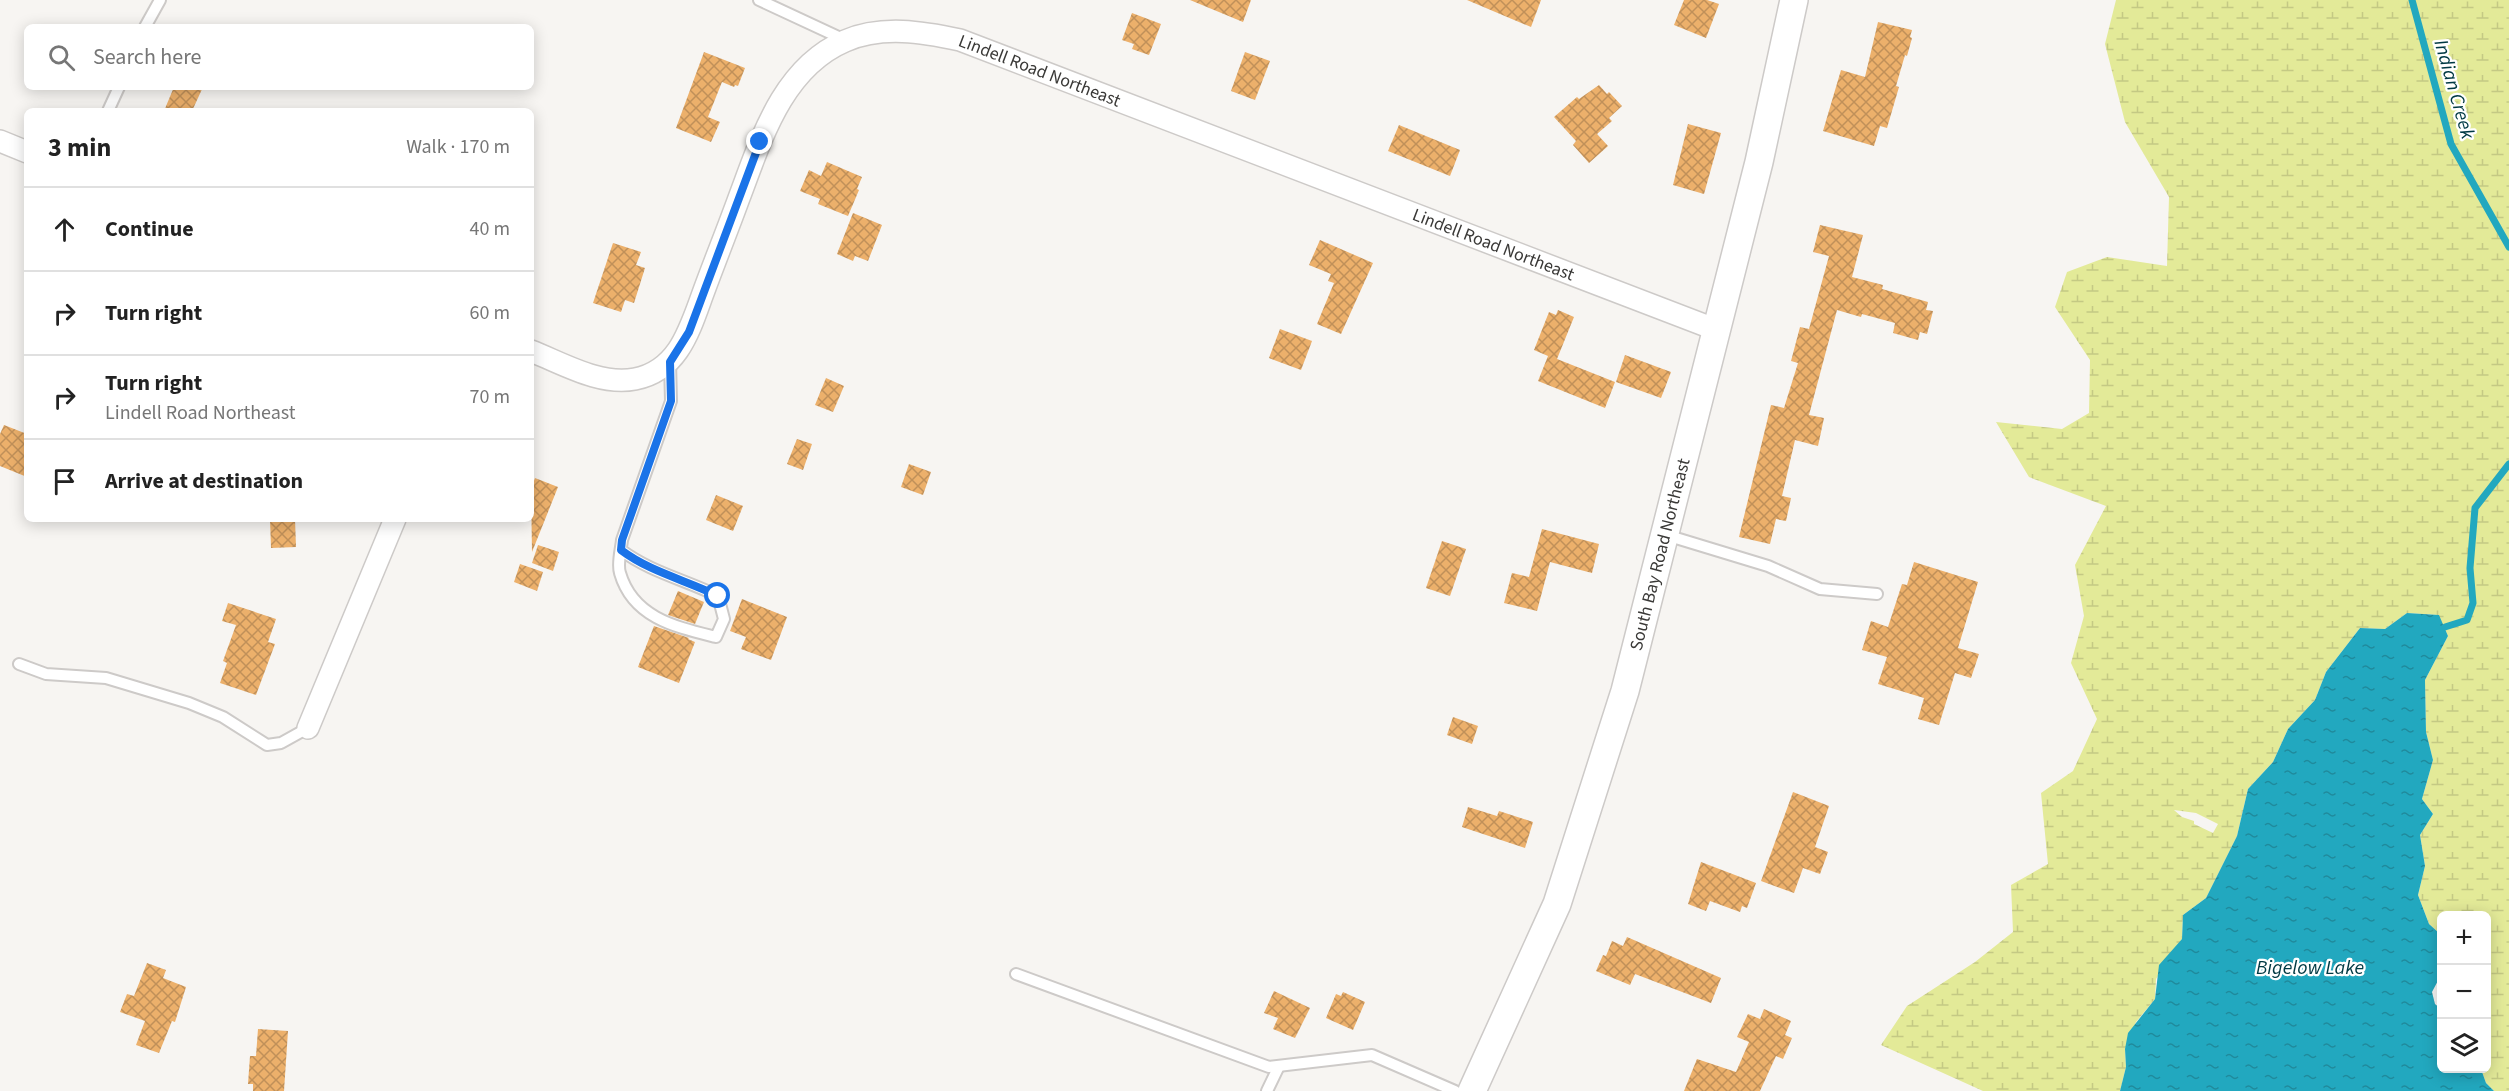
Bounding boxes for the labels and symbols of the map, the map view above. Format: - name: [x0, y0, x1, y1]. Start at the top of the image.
- street label: Lindell Road Northeast: [955, 29, 1124, 113]
- water label: Indian Creek: [2426, 36, 2482, 143]
- route end: [746, 128, 772, 154]
- street label: Lindell Road Northeast: [1409, 202, 1578, 287]
- street label: South Bay Road Northeast: [1624, 456, 1696, 653]
- route start: [704, 582, 730, 608]
- water label: Bigelow Lake: [2256, 954, 2364, 982]

